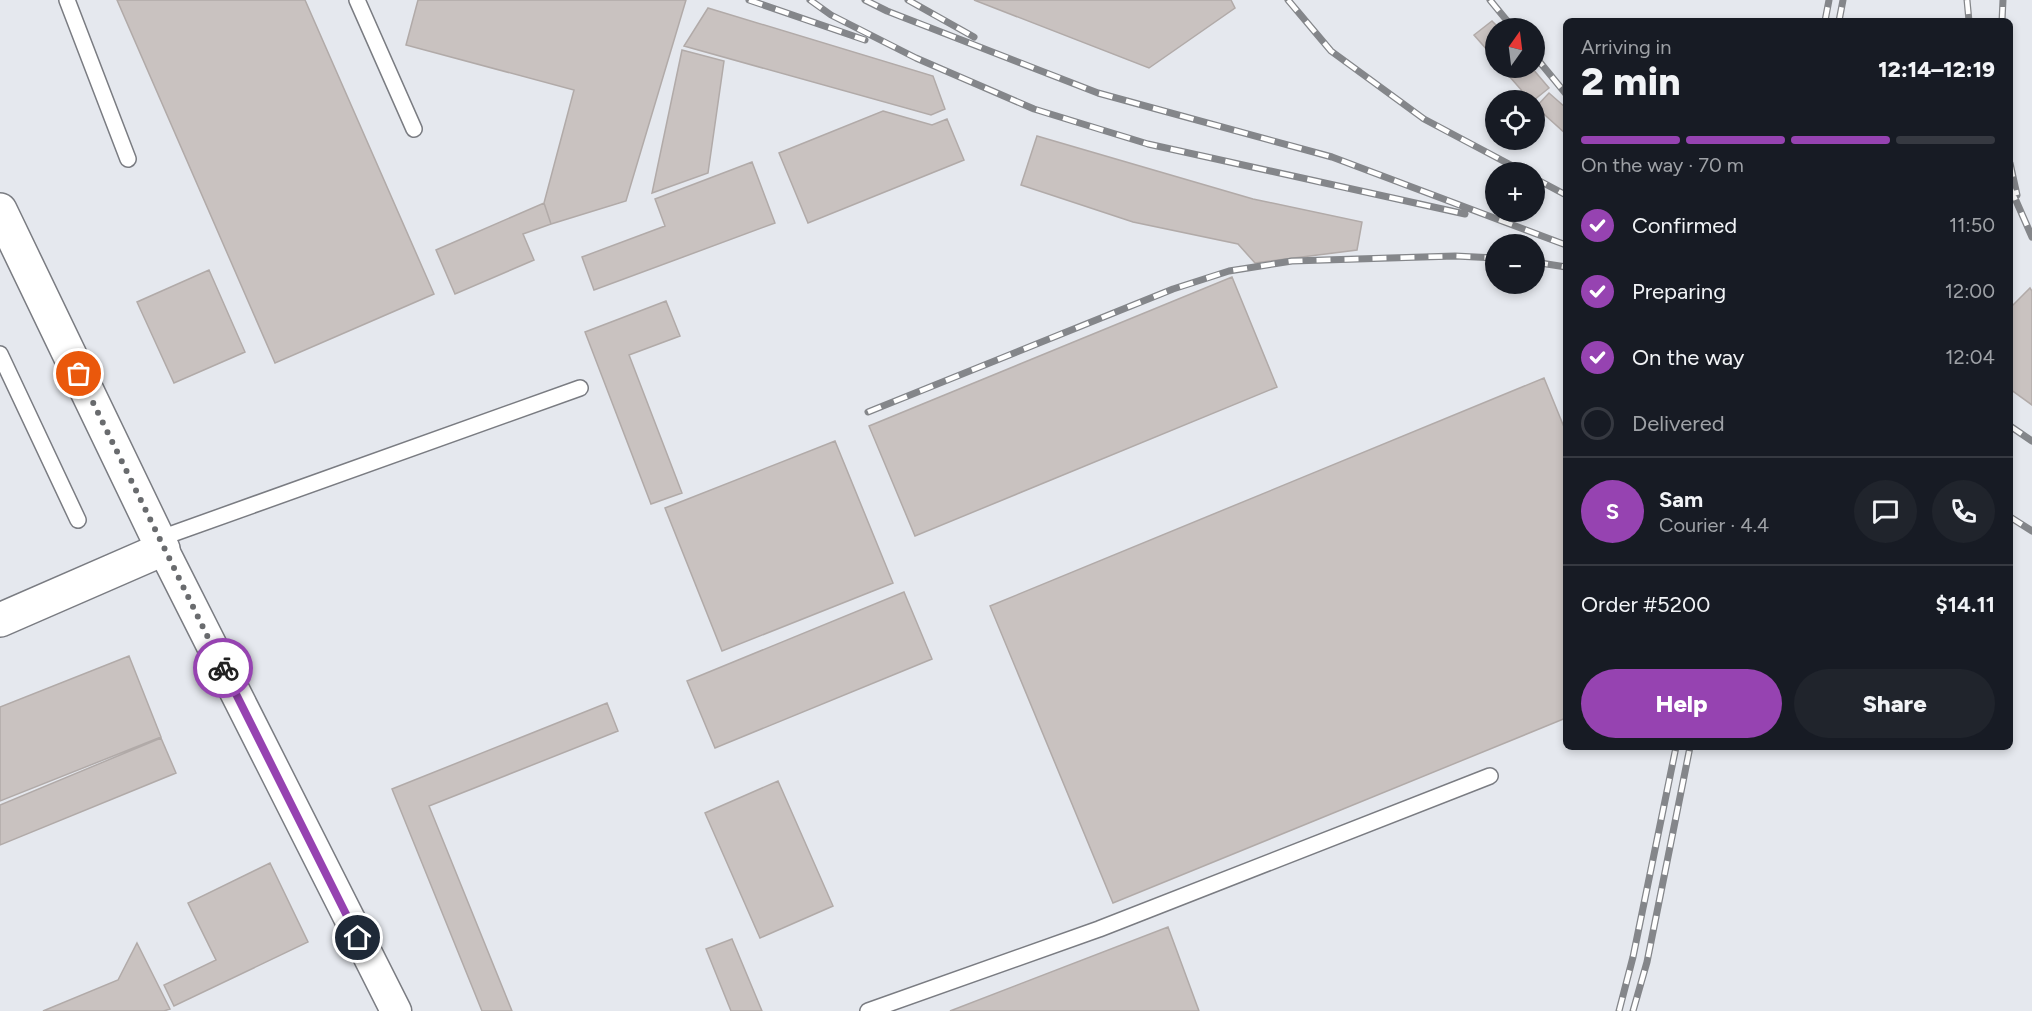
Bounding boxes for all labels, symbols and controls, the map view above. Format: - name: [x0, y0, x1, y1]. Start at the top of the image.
- north arrow: [1485, 18, 1545, 78]
- map controls: [1485, 18, 1545, 294]
- text: Arriving in: [1581, 35, 1671, 59]
- text: 12:14–12:19: [1878, 56, 1995, 83]
- text: 2 min: [1581, 58, 1681, 105]
- button: locate: [1485, 90, 1545, 150]
- text: On the way · 70 m: [1581, 153, 1744, 177]
- button: +: [1485, 162, 1545, 222]
- icon: check: [1581, 209, 1614, 242]
- text: Confirmed: [1632, 212, 1737, 239]
- text: 11:50: [1949, 213, 1995, 237]
- button: −: [1485, 234, 1545, 294]
- icon: check: [1581, 275, 1614, 308]
- text: Preparing: [1632, 278, 1726, 305]
- text: 12:00: [1945, 279, 1995, 303]
- icon: check: [1581, 341, 1614, 374]
- text: On the way: [1632, 344, 1744, 371]
- text: 12:04: [1945, 345, 1995, 369]
- pin: [53, 348, 104, 399]
- icon: bag: [62, 357, 95, 390]
- text: Delivered: [1632, 410, 1725, 437]
- button: chat: [1854, 480, 1917, 543]
- button: phone: [1932, 480, 1995, 543]
- text: Sam: [1659, 486, 1703, 513]
- text: S: [1606, 498, 1619, 525]
- text: Courier · 4.4: [1659, 513, 1769, 537]
- text: Order #5200: [1581, 591, 1710, 618]
- text: $14.11: [1936, 591, 1995, 618]
- courier: [193, 638, 253, 698]
- icon: bike: [207, 652, 240, 685]
- button: Help: [1581, 669, 1782, 738]
- button: Share: [1794, 669, 1995, 738]
- pin: [332, 912, 383, 963]
- icon: home: [341, 921, 374, 954]

